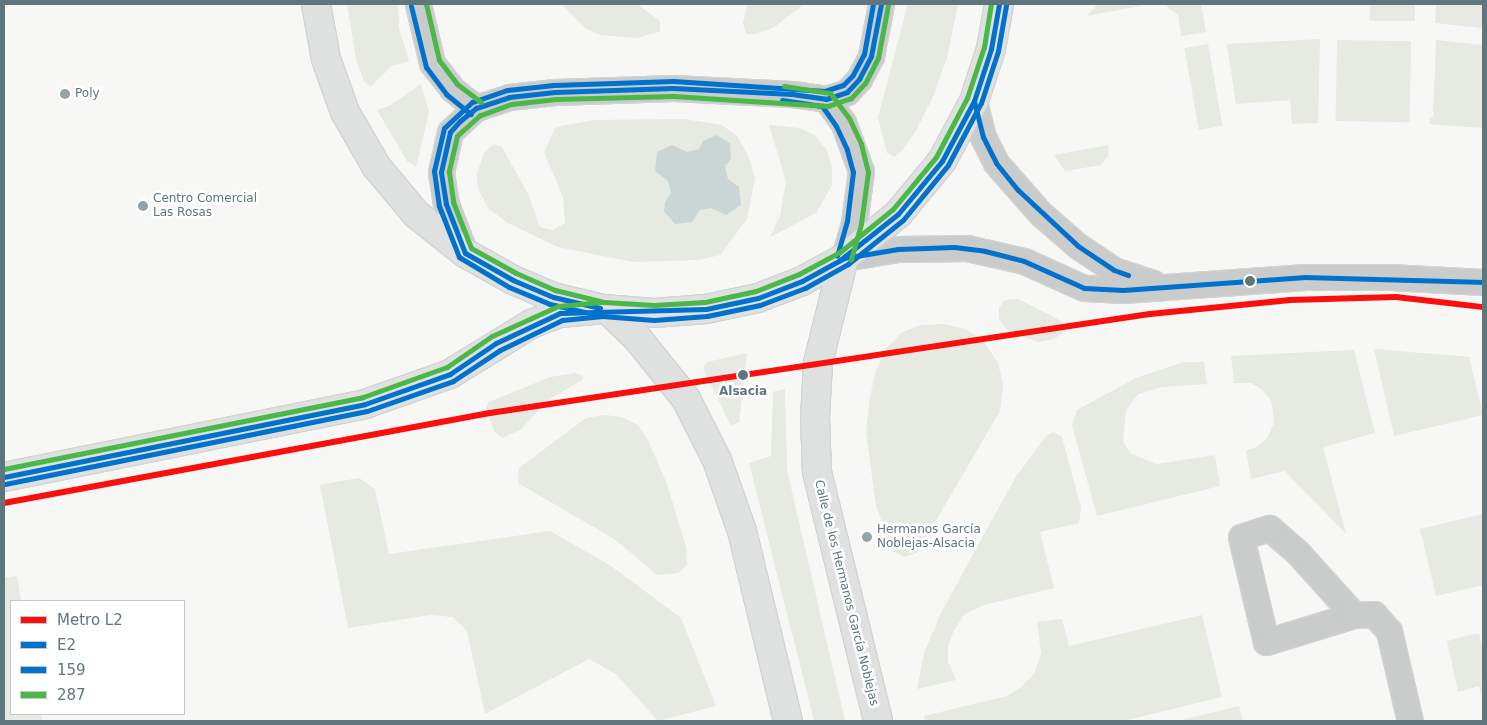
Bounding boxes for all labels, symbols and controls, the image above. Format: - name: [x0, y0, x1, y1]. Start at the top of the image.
- place label: Poly: [75, 87, 100, 101]
- marker: Poly: [59, 88, 71, 100]
- place label: Centro Comercial Las Rosas: [153, 192, 257, 220]
- marker: Centro Comercial Las Rosas: [137, 200, 149, 212]
- unlabelled marker: [1245, 276, 1255, 286]
- marker: Alsacia: [735, 367, 751, 383]
- place label: Alsacia: [719, 385, 767, 399]
- street label: Calle de los Hermanos García Noblejas: [811, 479, 881, 707]
- place label: Hermanos García Noblejas-Alsacia: [877, 523, 981, 551]
- marker: Hermanos García Noblejas-Alsacia: [861, 531, 873, 543]
- legend: [10, 600, 185, 715]
- text: Metro L2: [57, 611, 123, 629]
- text: E2: [57, 636, 76, 654]
- text: 159: [57, 661, 86, 679]
- text: 287: [57, 686, 86, 704]

